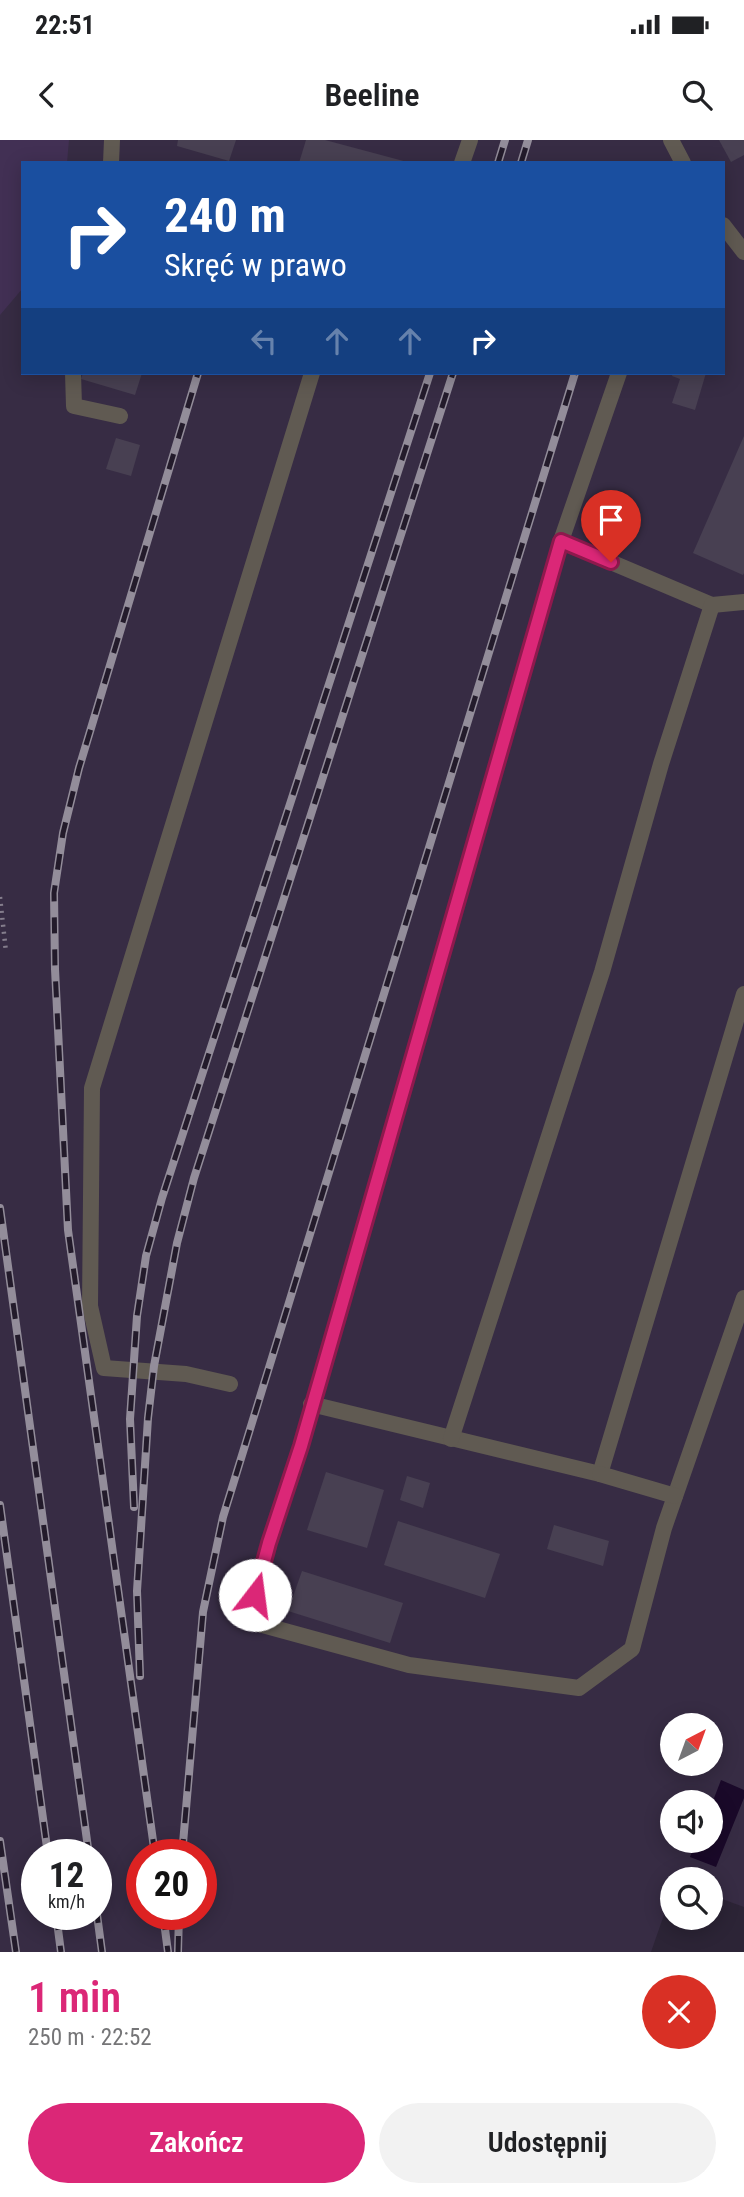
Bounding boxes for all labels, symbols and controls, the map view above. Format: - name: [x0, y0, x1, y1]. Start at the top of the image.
- text: 22:51: [35, 10, 95, 40]
- icon: back: [28, 76, 66, 114]
- text: Beeline: [324, 76, 420, 114]
- icon: search: [678, 76, 716, 114]
- text: 240 m: [164, 187, 286, 244]
- icon: right: [49, 189, 140, 280]
- text: Skręć w prawo: [164, 246, 347, 284]
- icon: left: [245, 322, 283, 360]
- icon: ahead: [318, 322, 356, 360]
- icon: ahead: [391, 322, 429, 360]
- icon: right: [464, 322, 502, 360]
- pin: [581, 490, 641, 562]
- icon: arrive: [592, 501, 630, 539]
- position arrow: [218, 1558, 292, 1632]
- north arrow: [660, 1713, 723, 1776]
- map controls: [660, 1713, 723, 1930]
- button: sound: [660, 1790, 723, 1853]
- speed limit sign: 20: [126, 1839, 217, 1930]
- text: 12: [49, 1855, 84, 1896]
- button: search: [660, 1867, 723, 1930]
- text: km/h: [48, 1891, 85, 1912]
- text: 1 min: [28, 1973, 121, 2022]
- button: close: [642, 1975, 716, 2049]
- text: 250 m · 22:52: [28, 2024, 152, 2051]
- button: Zakończ: [28, 2103, 365, 2183]
- button: Udostępnij: [379, 2103, 716, 2183]

